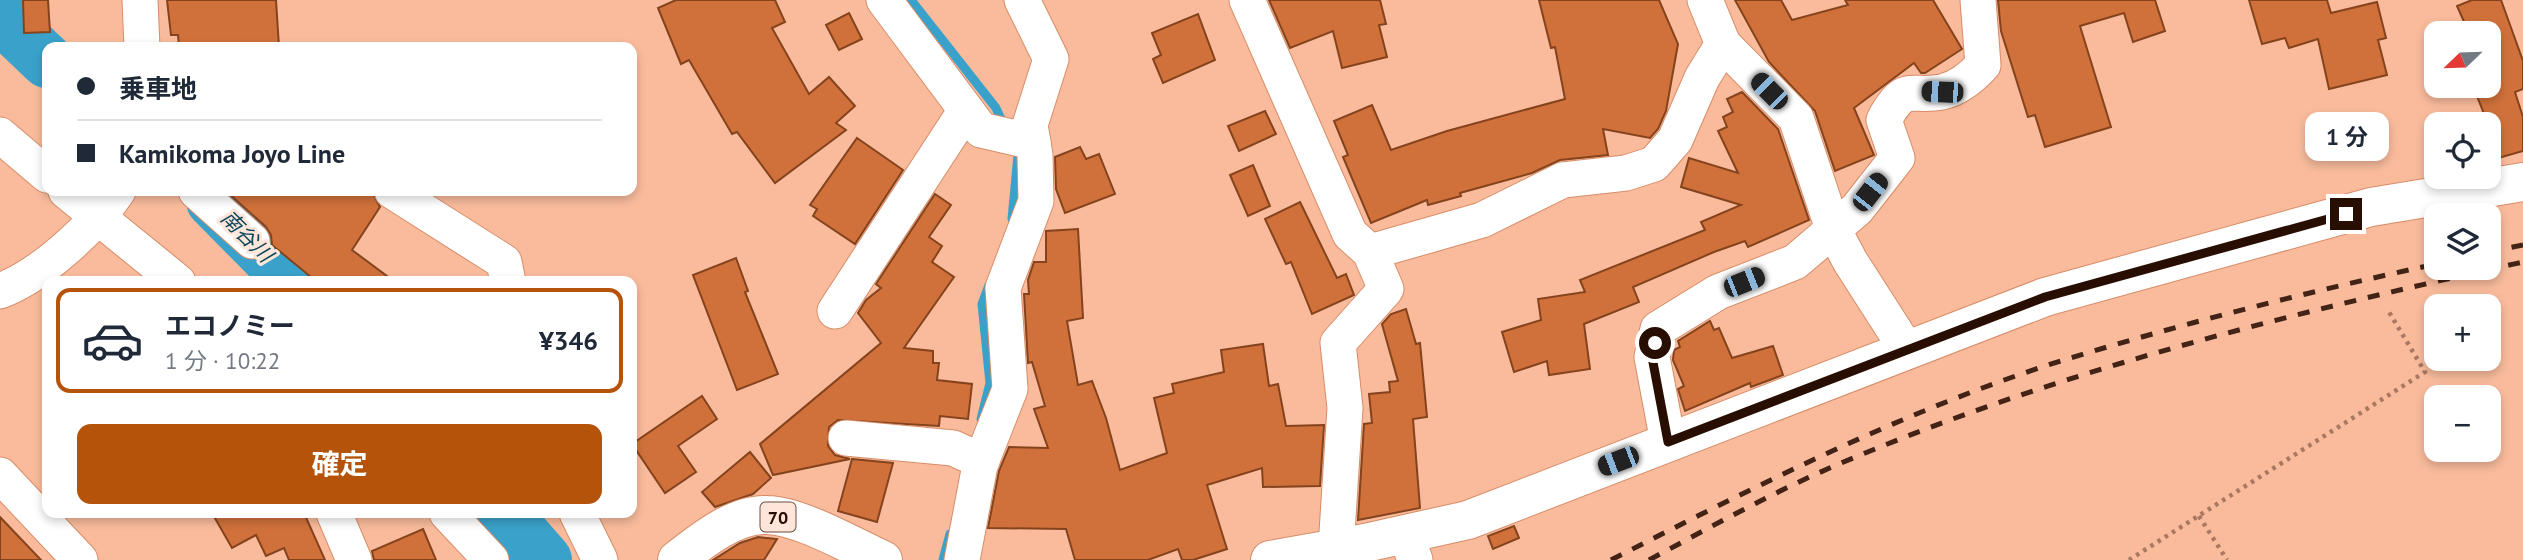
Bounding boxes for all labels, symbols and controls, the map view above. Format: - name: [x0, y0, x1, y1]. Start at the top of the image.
- north arrow: [2424, 21, 2501, 98]
- map controls: [2424, 21, 2501, 462]
- car: [1747, 69, 1792, 113]
- text: 乗車地: [119, 72, 197, 105]
- car: [1921, 81, 1964, 103]
- button: locate: [2424, 112, 2501, 189]
- callout: 1 分: [2304, 113, 2388, 162]
- text: 1 分: [2326, 122, 2368, 151]
- text: Kamikoma Joyo Line: [119, 137, 345, 170]
- car: [1849, 169, 1892, 215]
- route end: [2330, 198, 2362, 230]
- button: layers: [2424, 203, 2501, 280]
- water label: 南谷川: [215, 204, 280, 269]
- car: [1721, 264, 1768, 300]
- button: +: [2424, 294, 2501, 371]
- icon: car: [81, 309, 144, 372]
- text: エコノミー: [165, 309, 295, 342]
- text: ¥346: [539, 324, 598, 357]
- route start: [1639, 327, 1671, 359]
- text: 1 分 · 10:22: [165, 346, 280, 375]
- button: −: [2424, 385, 2501, 462]
- button: 確定: [77, 424, 602, 504]
- car: [1595, 444, 1642, 478]
- road number: 70: [760, 503, 796, 532]

